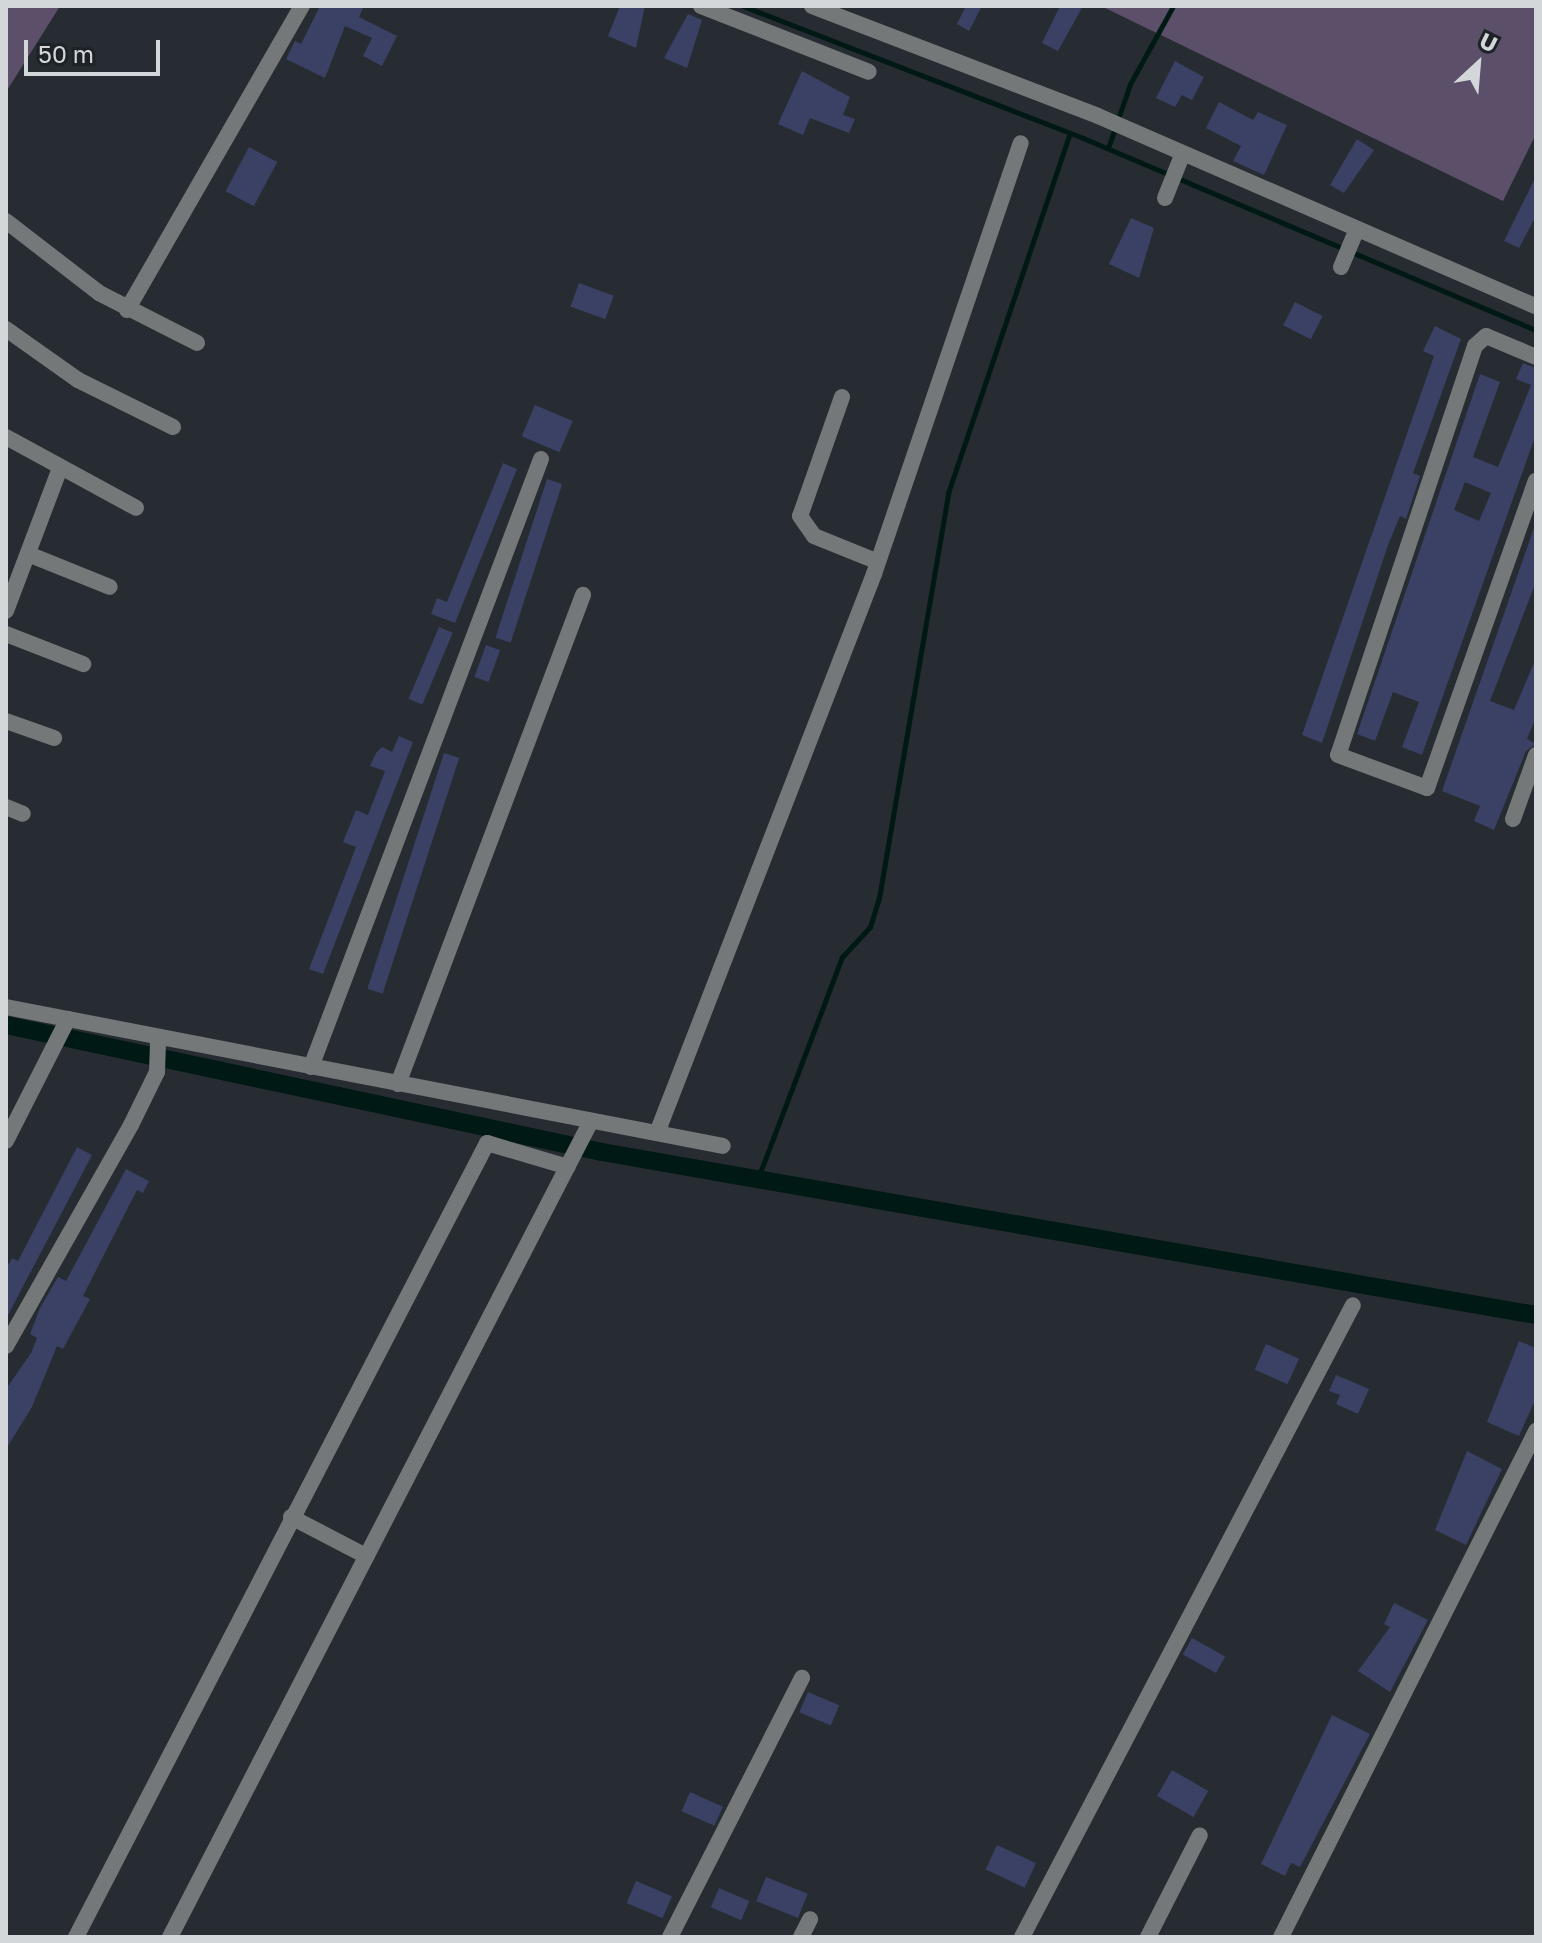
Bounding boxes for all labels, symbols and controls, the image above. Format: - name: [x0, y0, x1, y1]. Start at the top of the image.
- scale bar: [28, 24, 164, 74]
- north arrow: [1438, 24, 1518, 104]
- text: U: [1476, 26, 1502, 58]
- text: 50 m: [38, 39, 94, 68]

